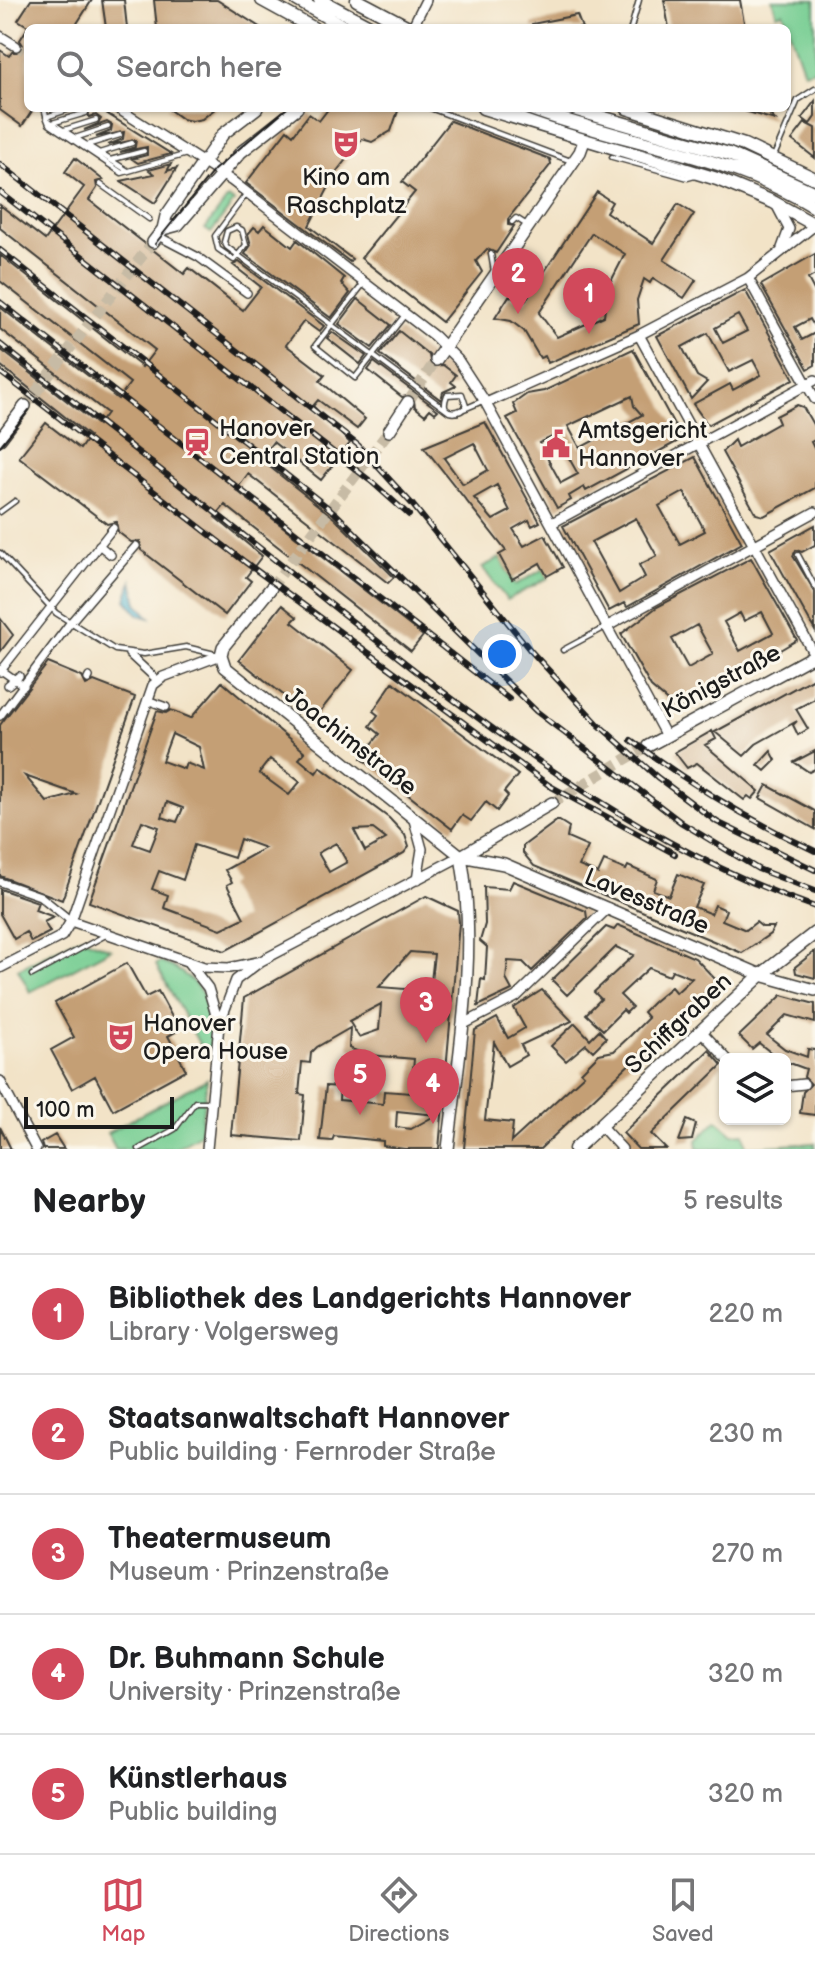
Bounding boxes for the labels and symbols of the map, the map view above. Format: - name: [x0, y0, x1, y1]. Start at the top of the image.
- theatre icon: Kino am Raschplatz: [331, 129, 361, 159]
- place label: Kino am Raschplatz: [286, 163, 407, 220]
- pin: 2: [492, 248, 544, 314]
- pin: 1: [563, 268, 615, 334]
- place label: Hanover Central Station: [219, 414, 379, 471]
- place label: Amtsgericht Hannover: [578, 416, 708, 473]
- station icon: Hanover Central Station: [182, 427, 212, 457]
- public building icon: Amtsgericht Hannover: [541, 429, 571, 459]
- your location: [482, 634, 522, 674]
- street label: Königstraße: [657, 638, 786, 725]
- street label: Joachimstraße: [279, 681, 422, 802]
- street label: Lavesstraße: [580, 862, 714, 941]
- street label: Schiffgraben: [619, 967, 738, 1080]
- pin: 3: [400, 977, 452, 1043]
- place label: Hanover Opera House: [143, 1009, 288, 1066]
- theatre icon: Hanover Opera House: [106, 1022, 136, 1052]
- pin: 5: [334, 1049, 386, 1115]
- pin: 4: [407, 1058, 459, 1124]
- scale bar: [24, 1093, 174, 1129]

